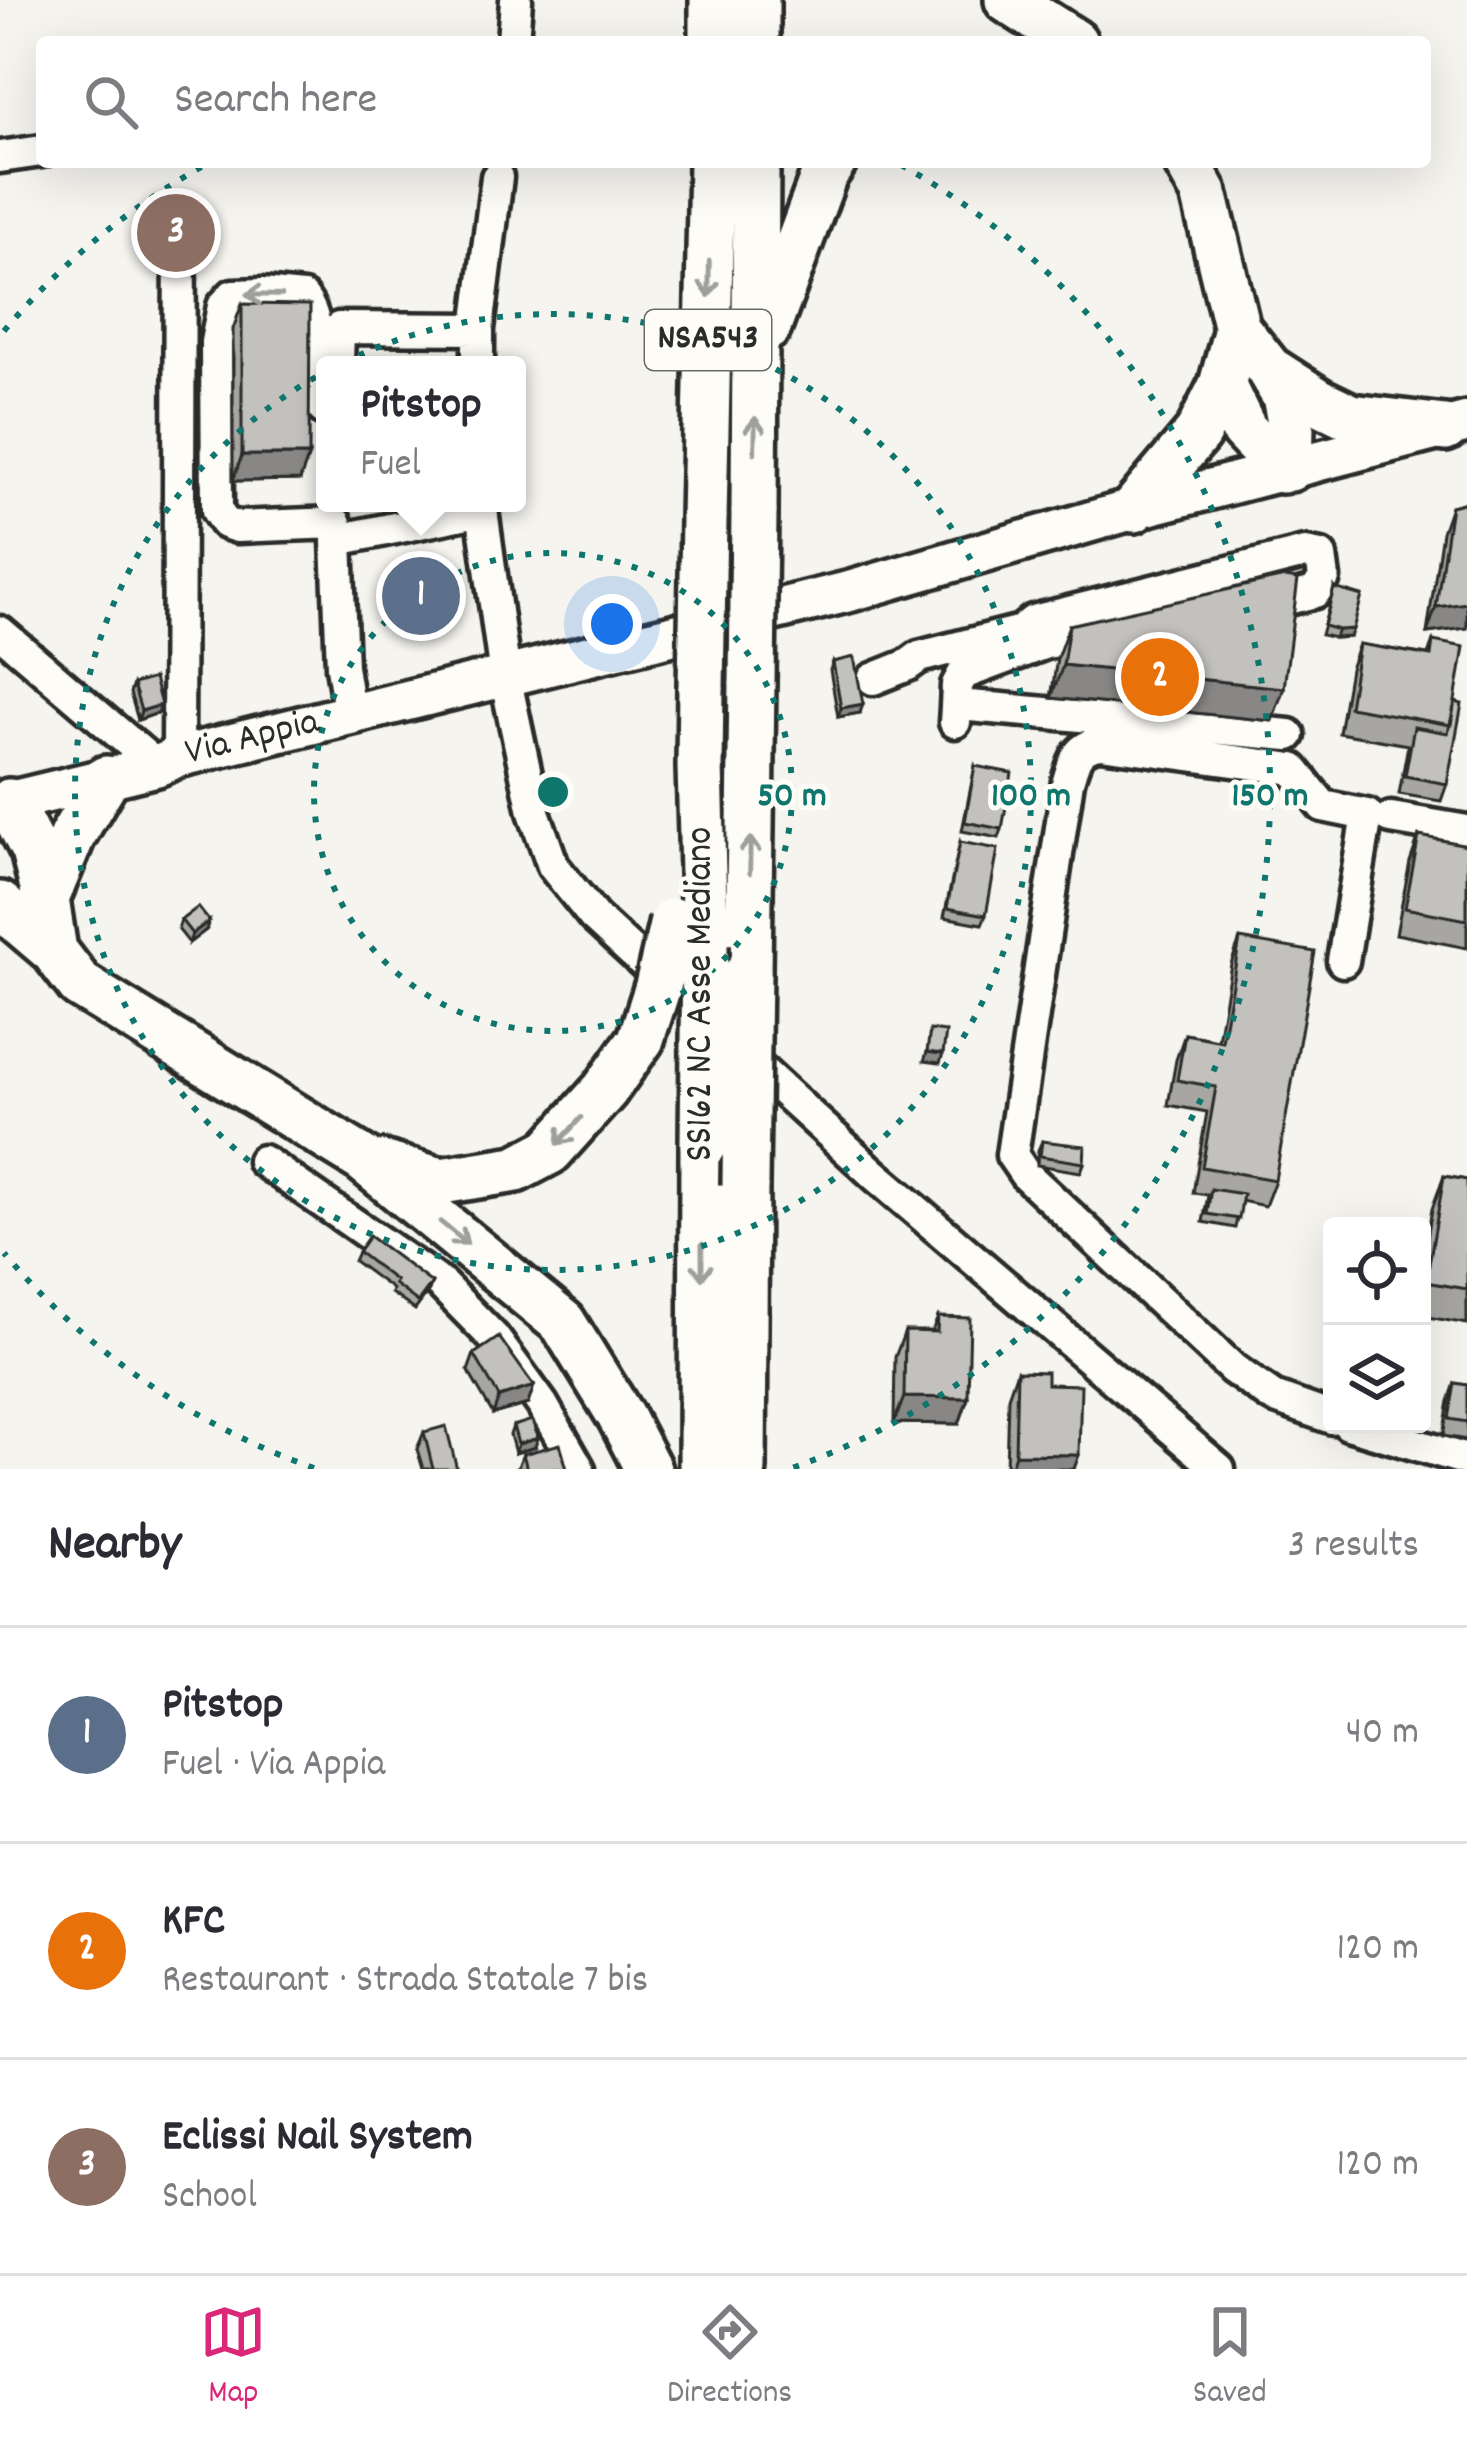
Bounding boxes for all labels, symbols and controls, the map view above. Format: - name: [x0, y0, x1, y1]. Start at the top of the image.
- search box: [36, 36, 1431, 168]
- icon: search: [78, 69, 144, 135]
- text: Search here: [174, 70, 377, 134]
- pin: 3: [137, 188, 215, 278]
- one-way arrow: [698, 259, 721, 298]
- one-way arrow: [245, 284, 284, 306]
- road number: NSA543: [645, 310, 771, 370]
- popup: [316, 356, 526, 512]
- text: Pitstop: [360, 375, 482, 439]
- one-way arrow: [744, 416, 767, 455]
- text: Fuel: [360, 439, 421, 494]
- pin: 1: [382, 551, 460, 641]
- your location: [582, 594, 642, 654]
- pin: 2: [1121, 632, 1199, 722]
- street label: Via Appia: [180, 696, 326, 782]
- centre of rings: [532, 771, 574, 813]
- text: 50 m: [757, 772, 827, 824]
- text: 100 m: [991, 772, 1071, 824]
- text: 150 m: [1231, 772, 1309, 824]
- street label: SS162 NC Asse Mediano: [675, 827, 730, 1161]
- one-way arrow: [738, 836, 761, 875]
- one-way arrow: [556, 1115, 583, 1145]
- map controls: [1323, 1217, 1431, 1433]
- button: locate: [1323, 1217, 1431, 1325]
- one-way arrow: [437, 1219, 469, 1246]
- one-way arrow: [691, 1242, 713, 1281]
- button: layers: [1323, 1325, 1431, 1433]
- text: Nearby: [48, 1511, 181, 1583]
- text: 3 results: [1288, 1520, 1419, 1575]
- text: Pitstop: [162, 1675, 284, 1739]
- text: 1: [83, 1707, 91, 1762]
- text: 40 m: [1346, 1707, 1419, 1762]
- text: Fuel · Via Appia: [162, 1739, 385, 1794]
- text: KFC: [162, 1891, 225, 1955]
- text: 2: [78, 1923, 96, 1978]
- text: 120 m: [1336, 1923, 1419, 1978]
- text: Restaurant · Strada Statale 7 bis: [162, 1955, 648, 2010]
- text: Eclissi Nail System: [162, 2107, 473, 2171]
- text: 3: [78, 2139, 96, 2194]
- text: 120 m: [1336, 2139, 1419, 2194]
- text: School: [162, 2171, 257, 2226]
- tab: Map: [200, 2299, 266, 2418]
- tab: Directions: [667, 2299, 792, 2418]
- tab: Saved: [1193, 2299, 1267, 2418]

